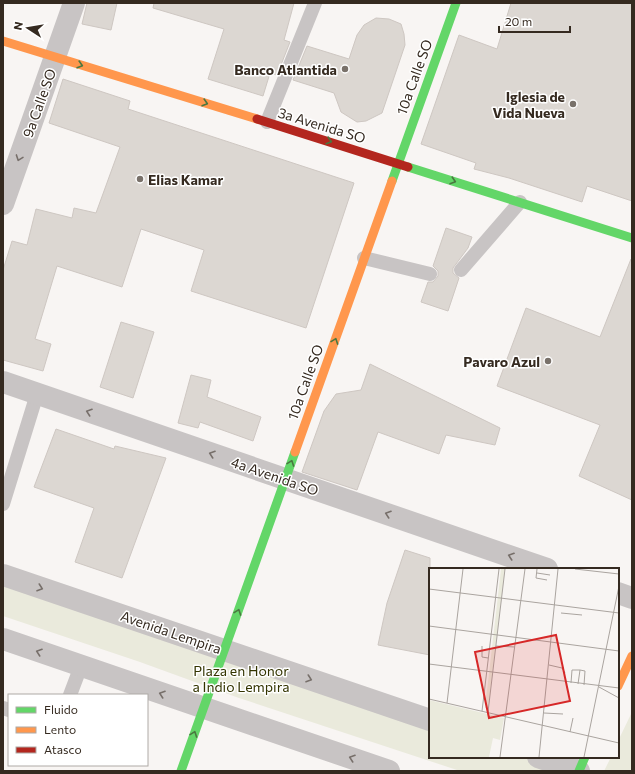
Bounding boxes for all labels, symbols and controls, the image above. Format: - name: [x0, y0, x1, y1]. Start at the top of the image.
- north arrow: [8, 8, 48, 48]
- scale bar: [499, 8, 570, 34]
- text: 20 m: [505, 14, 532, 28]
- text: N: [11, 20, 25, 31]
- street label: 10a Calle SO: [393, 37, 435, 117]
- one-way arrow: [77, 60, 84, 69]
- place label: Banco Atlantida: [234, 61, 337, 78]
- marker: Banco Atlantida: [340, 64, 350, 74]
- street label: 9a Calle SO: [19, 66, 59, 140]
- place label: Iglesia de Vida Nueva: [492, 88, 565, 121]
- one-way arrow: [201, 98, 208, 107]
- marker: Iglesia de Vida Nueva: [568, 99, 578, 109]
- street label: 3a Avenida SO: [276, 104, 368, 146]
- one-way arrow: [325, 136, 332, 145]
- one-way arrow: [15, 155, 24, 162]
- place label: Elias Kamar: [148, 171, 223, 188]
- marker: Elias Kamar: [135, 174, 145, 184]
- one-way arrow: [449, 176, 456, 184]
- one-way arrow: [330, 337, 338, 344]
- street label: 10a Calle SO: [284, 342, 326, 422]
- place label: Pavaro Azul: [463, 353, 540, 370]
- marker: Pavaro Azul: [543, 356, 553, 366]
- one-way arrow: [85, 408, 92, 416]
- one-way arrow: [208, 450, 215, 459]
- street label: 4a Avenida SO: [229, 453, 321, 499]
- one-way arrow: [287, 460, 295, 467]
- one-way arrow: [384, 510, 391, 519]
- one-way arrow: [507, 553, 514, 561]
- inset map: [429, 568, 619, 758]
- one-way arrow: [36, 583, 43, 592]
- street label: Avenida Lempira: [118, 607, 224, 657]
- one-way arrow: [233, 608, 242, 615]
- one-way arrow: [36, 648, 43, 656]
- park label: Plaza en Honor a Indio Lempira: [193, 662, 289, 695]
- one-way arrow: [305, 674, 312, 683]
- one-way arrow: [159, 690, 166, 698]
- legend: [8, 694, 148, 766]
- text: Fluido: [44, 702, 78, 716]
- text: Lento: [44, 722, 76, 736]
- one-way arrow: [190, 731, 198, 738]
- text: Atasco: [44, 742, 82, 756]
- one-way arrow: [348, 755, 355, 763]

